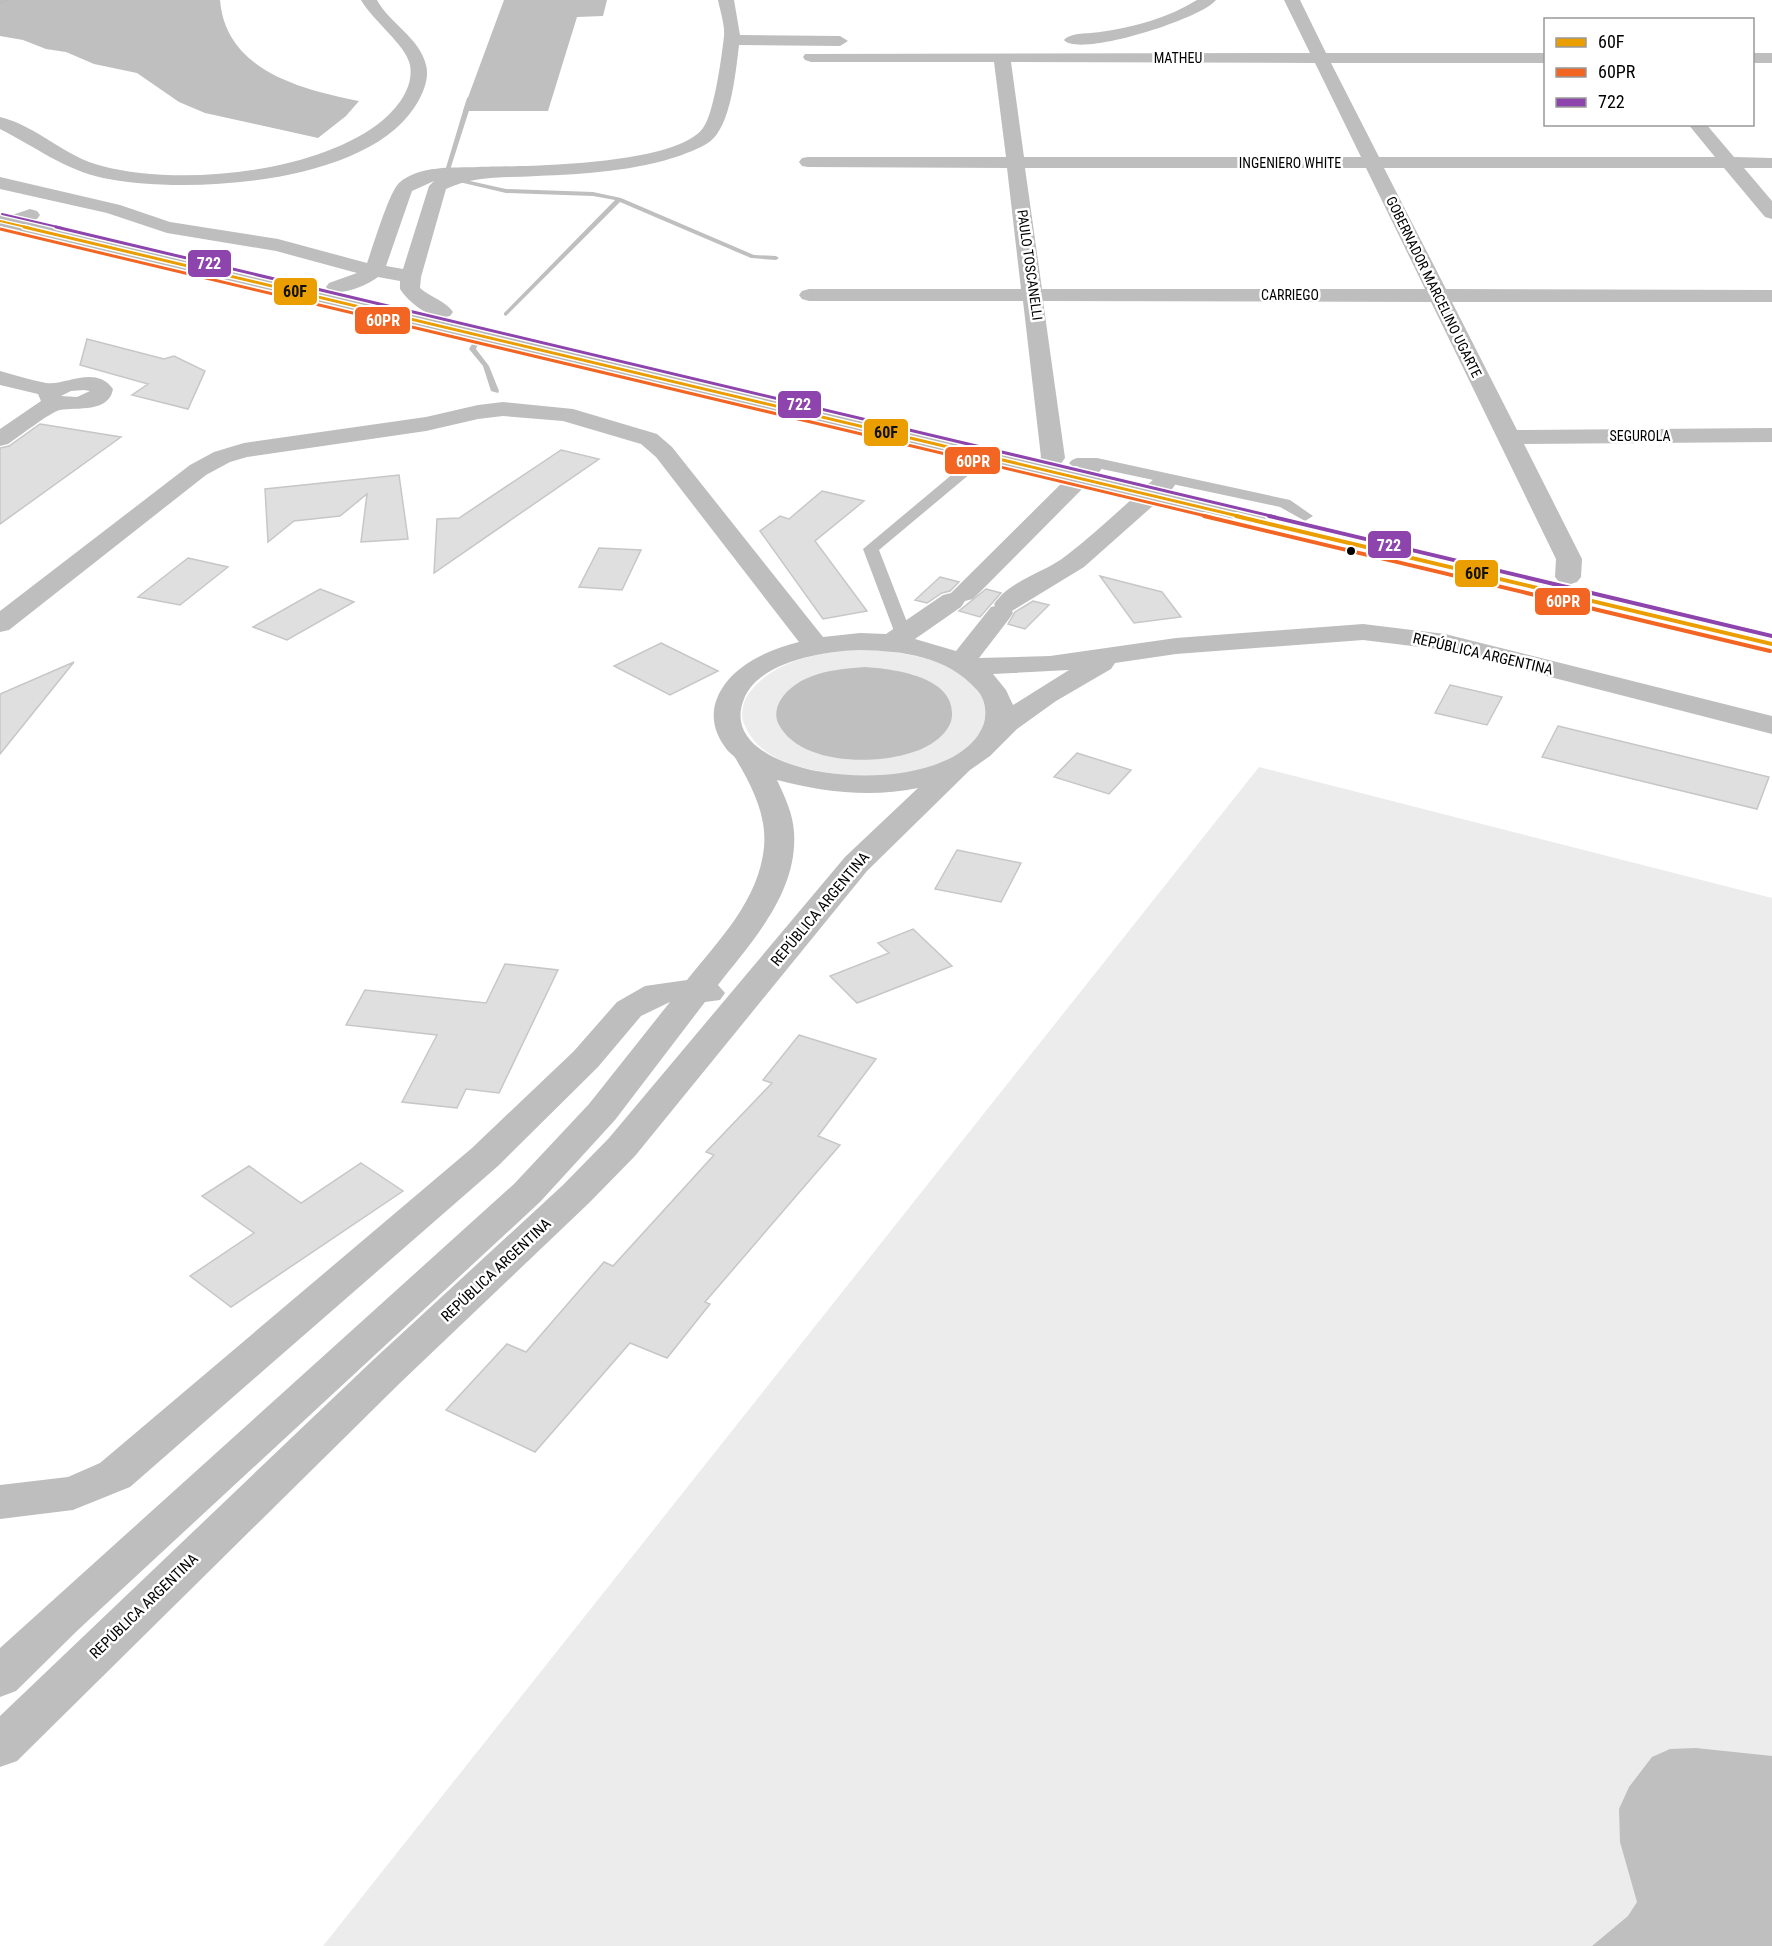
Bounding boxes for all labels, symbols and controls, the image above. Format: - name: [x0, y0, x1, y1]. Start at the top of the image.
- legend: [1544, 18, 1754, 126]
- text: 60F: [1598, 31, 1625, 52]
- street label: MATHEU: [1154, 50, 1202, 66]
- text: 60PR: [1598, 61, 1636, 82]
- text: 722: [1598, 91, 1625, 112]
- street label: INGENIERO WHITE: [1239, 155, 1341, 171]
- street label: GOBERNADOR MARCELINO UGARTE: [1383, 194, 1485, 380]
- street label: PAULO TOSCANELLI: [1014, 209, 1046, 321]
- line badge: 722: [187, 249, 232, 278]
- text: 722: [197, 254, 221, 273]
- line badge: 60F: [273, 277, 318, 306]
- text: 60F: [283, 282, 307, 301]
- street label: CARRIEGO: [1261, 287, 1319, 303]
- line badge: 60PR: [354, 306, 411, 335]
- text: 60PR: [366, 311, 400, 330]
- line badge: 722: [777, 390, 822, 419]
- text: 722: [787, 395, 811, 414]
- line badge: 60F: [863, 418, 909, 447]
- text: 60F: [874, 423, 898, 442]
- street label: SEGUROLA: [1609, 428, 1671, 444]
- line badge: 60PR: [944, 446, 1001, 475]
- text: 60PR: [956, 452, 990, 471]
- line badge: 722: [1367, 530, 1412, 559]
- text: 722: [1377, 536, 1401, 555]
- unlabelled marker: [1345, 545, 1357, 557]
- line badge: 60F: [1454, 559, 1499, 588]
- text: 60F: [1465, 564, 1489, 583]
- line badge: 60PR: [1534, 587, 1591, 616]
- text: 60PR: [1546, 592, 1580, 611]
- street label: REPÚBLICA ARGENTINA: [1411, 629, 1555, 679]
- street label: REPÚBLICA ARGENTINA: [767, 848, 873, 970]
- street label: REPÚBLICA ARGENTINA: [437, 1214, 555, 1326]
- street label: REPÚBLICA ARGENTINA: [86, 1549, 202, 1662]

